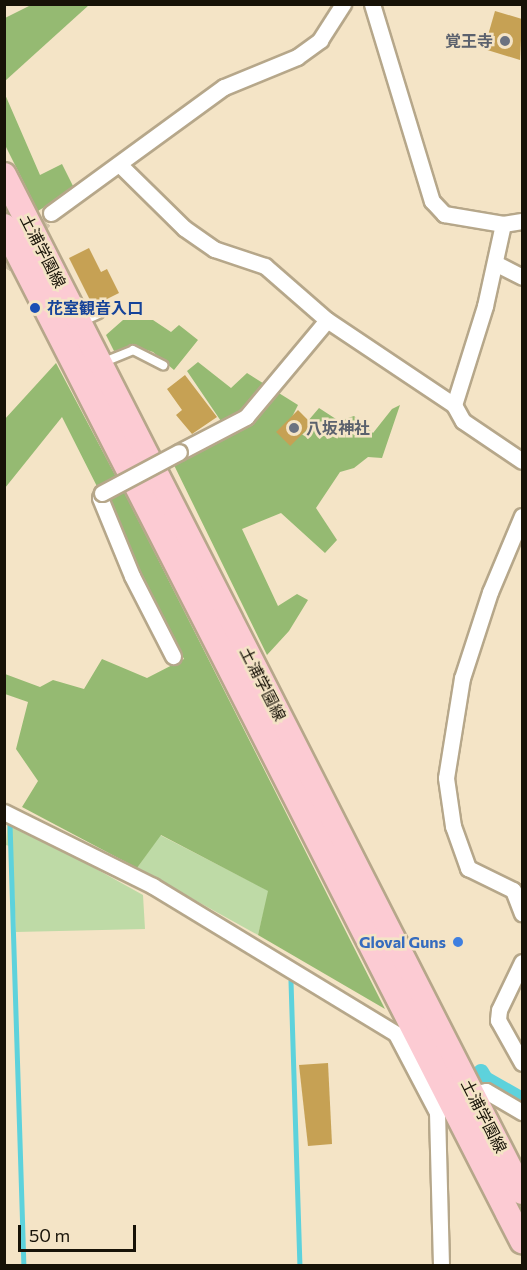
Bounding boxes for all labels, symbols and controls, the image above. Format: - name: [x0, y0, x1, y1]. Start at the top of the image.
- place label: 覚王寺: [445, 31, 493, 51]
- marker: 覚王寺: [498, 34, 512, 48]
- street label: 土浦学園線: [16, 211, 70, 291]
- place label: 花室観音入口: [47, 298, 143, 318]
- marker: 花室観音入口: [28, 301, 42, 315]
- place label: 八坂神社: [306, 418, 370, 438]
- marker: 八坂神社: [287, 421, 301, 435]
- street label: 土浦学園線: [236, 644, 290, 724]
- place label: Gloval Guns: [359, 932, 446, 952]
- marker: Gloval Guns: [451, 935, 465, 949]
- street label: 土浦学園線: [457, 1076, 511, 1156]
- scale bar: [21, 1213, 140, 1251]
- text: 50 m: [29, 1224, 70, 1246]

